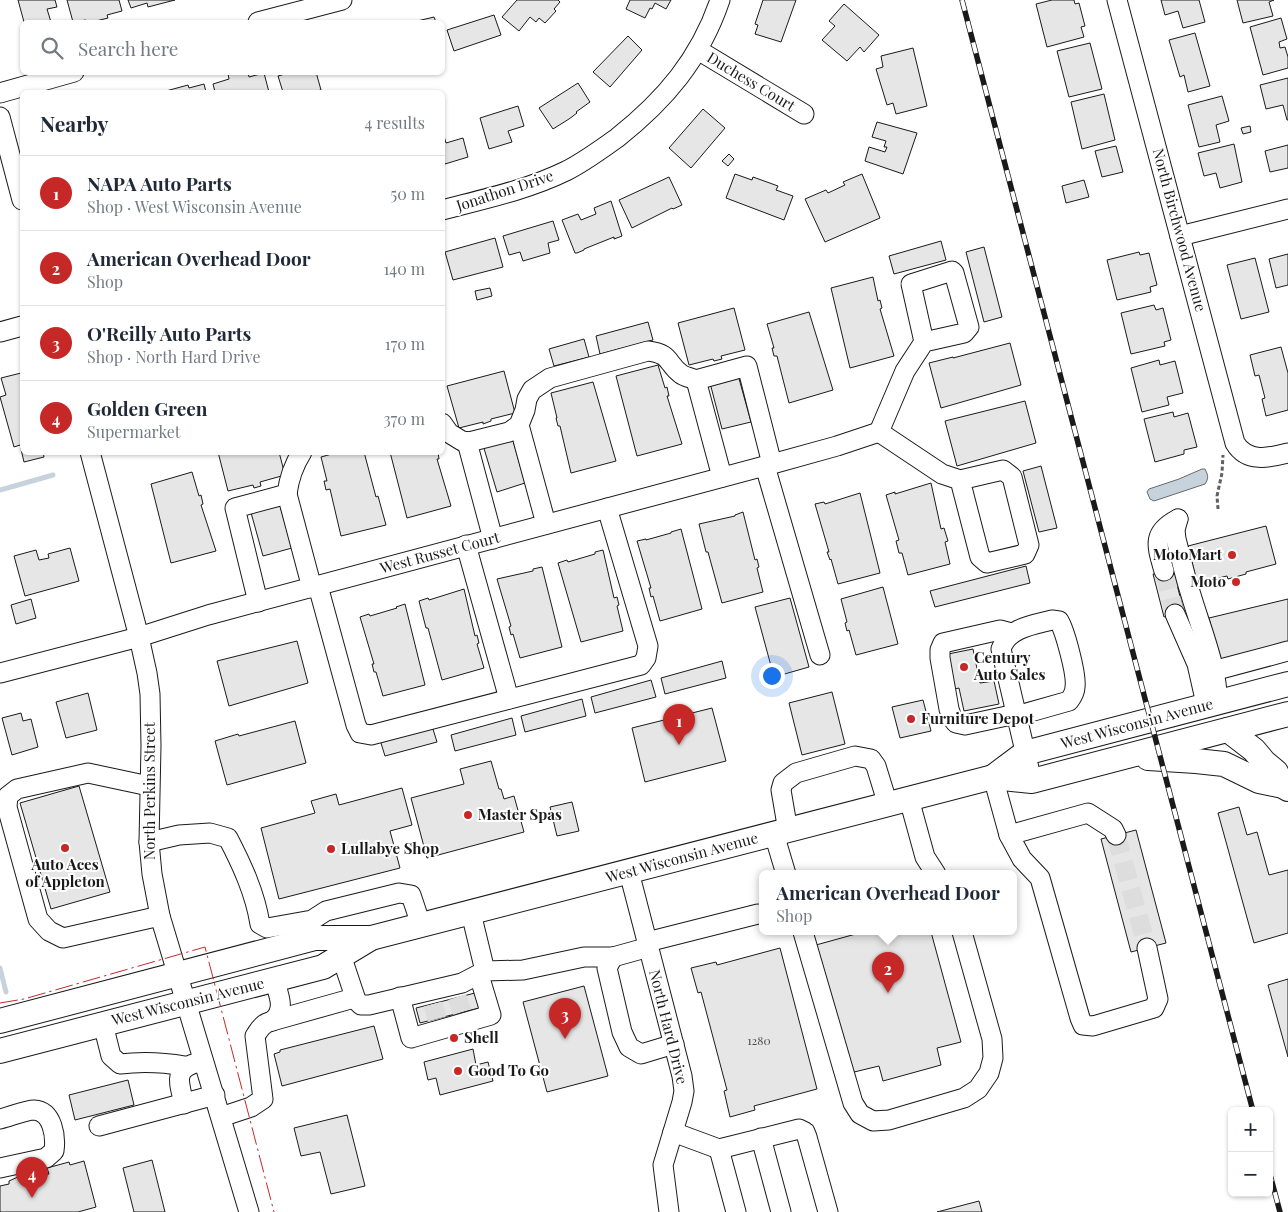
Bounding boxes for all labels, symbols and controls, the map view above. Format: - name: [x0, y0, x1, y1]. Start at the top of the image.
- search box: [20, 20, 445, 75]
- icon: search: [38, 34, 66, 62]
- text: Search here: [78, 35, 178, 61]
- street label: Duchess Court: [704, 47, 800, 116]
- text: Nearby: [40, 109, 109, 137]
- text: 4 results: [364, 112, 425, 133]
- street label: North Birchwood Avenue: [1149, 146, 1211, 314]
- street label: Jonathon Drive: [453, 165, 556, 215]
- text: NAPA Auto Parts: [87, 170, 232, 196]
- text: 1: [53, 183, 59, 204]
- text: 50 m: [391, 183, 425, 204]
- text: Shop · West Wisconsin Avenue: [87, 196, 302, 217]
- text: American Overhead Door: [87, 245, 311, 271]
- text: 2: [52, 258, 60, 279]
- text: 140 m: [383, 258, 425, 279]
- text: Shop: [87, 271, 123, 292]
- text: O'Reilly Auto Parts: [87, 320, 251, 346]
- text: 3: [52, 333, 60, 354]
- text: 170 m: [385, 333, 425, 354]
- text: Shop · North Hard Drive: [87, 346, 261, 367]
- text: Golden Green: [87, 395, 207, 421]
- text: 4: [52, 408, 60, 429]
- text: 370 m: [383, 408, 425, 429]
- text: Supermarket: [87, 421, 181, 442]
- street label: West Russet Court: [377, 526, 502, 578]
- place label: MotoMart: [1153, 544, 1223, 564]
- marker: MotoMart: [1226, 549, 1238, 561]
- place label: Moto: [1190, 571, 1226, 591]
- marker: Moto: [1230, 576, 1242, 588]
- place label: Century Auto Sales: [973, 647, 1045, 684]
- marker: Century Auto Sales: [958, 661, 970, 673]
- your location: [759, 663, 785, 689]
- street label: West Wisconsin Avenue: [1058, 693, 1215, 753]
- pin: 1: [663, 704, 695, 745]
- place label: Furniture Depot: [921, 708, 1035, 728]
- marker: Furniture Depot: [905, 713, 917, 725]
- street label: North Perkins Street: [139, 721, 159, 860]
- place label: Master Spas: [478, 804, 562, 824]
- marker: Master Spas: [462, 809, 474, 821]
- street label: West Wisconsin Avenue: [603, 827, 760, 887]
- place label: Lullabye Shop: [341, 838, 439, 858]
- marker: Auto Aces of Appleton: [59, 842, 71, 854]
- marker: Lullabye Shop: [325, 843, 337, 855]
- place label: Auto Aces of Appleton: [25, 854, 106, 891]
- popup: [759, 870, 1017, 935]
- text: American Overhead Door: [776, 879, 1000, 905]
- text: Shop: [776, 905, 812, 926]
- pin: 2: [872, 952, 904, 993]
- street label: North Hard Drive: [645, 967, 693, 1086]
- street label: West Wisconsin Avenue: [108, 972, 266, 1030]
- pin: 3: [549, 998, 581, 1039]
- place label: Shell: [464, 1027, 499, 1047]
- marker: Shell: [448, 1032, 460, 1044]
- house number: 1280: [747, 1032, 771, 1048]
- place label: Good To Go: [468, 1060, 549, 1080]
- marker: Good To Go: [452, 1065, 464, 1077]
- map controls: [1228, 1107, 1273, 1197]
- button: +: [1228, 1107, 1273, 1152]
- button: −: [1228, 1152, 1273, 1197]
- pin: 4: [16, 1157, 48, 1198]

